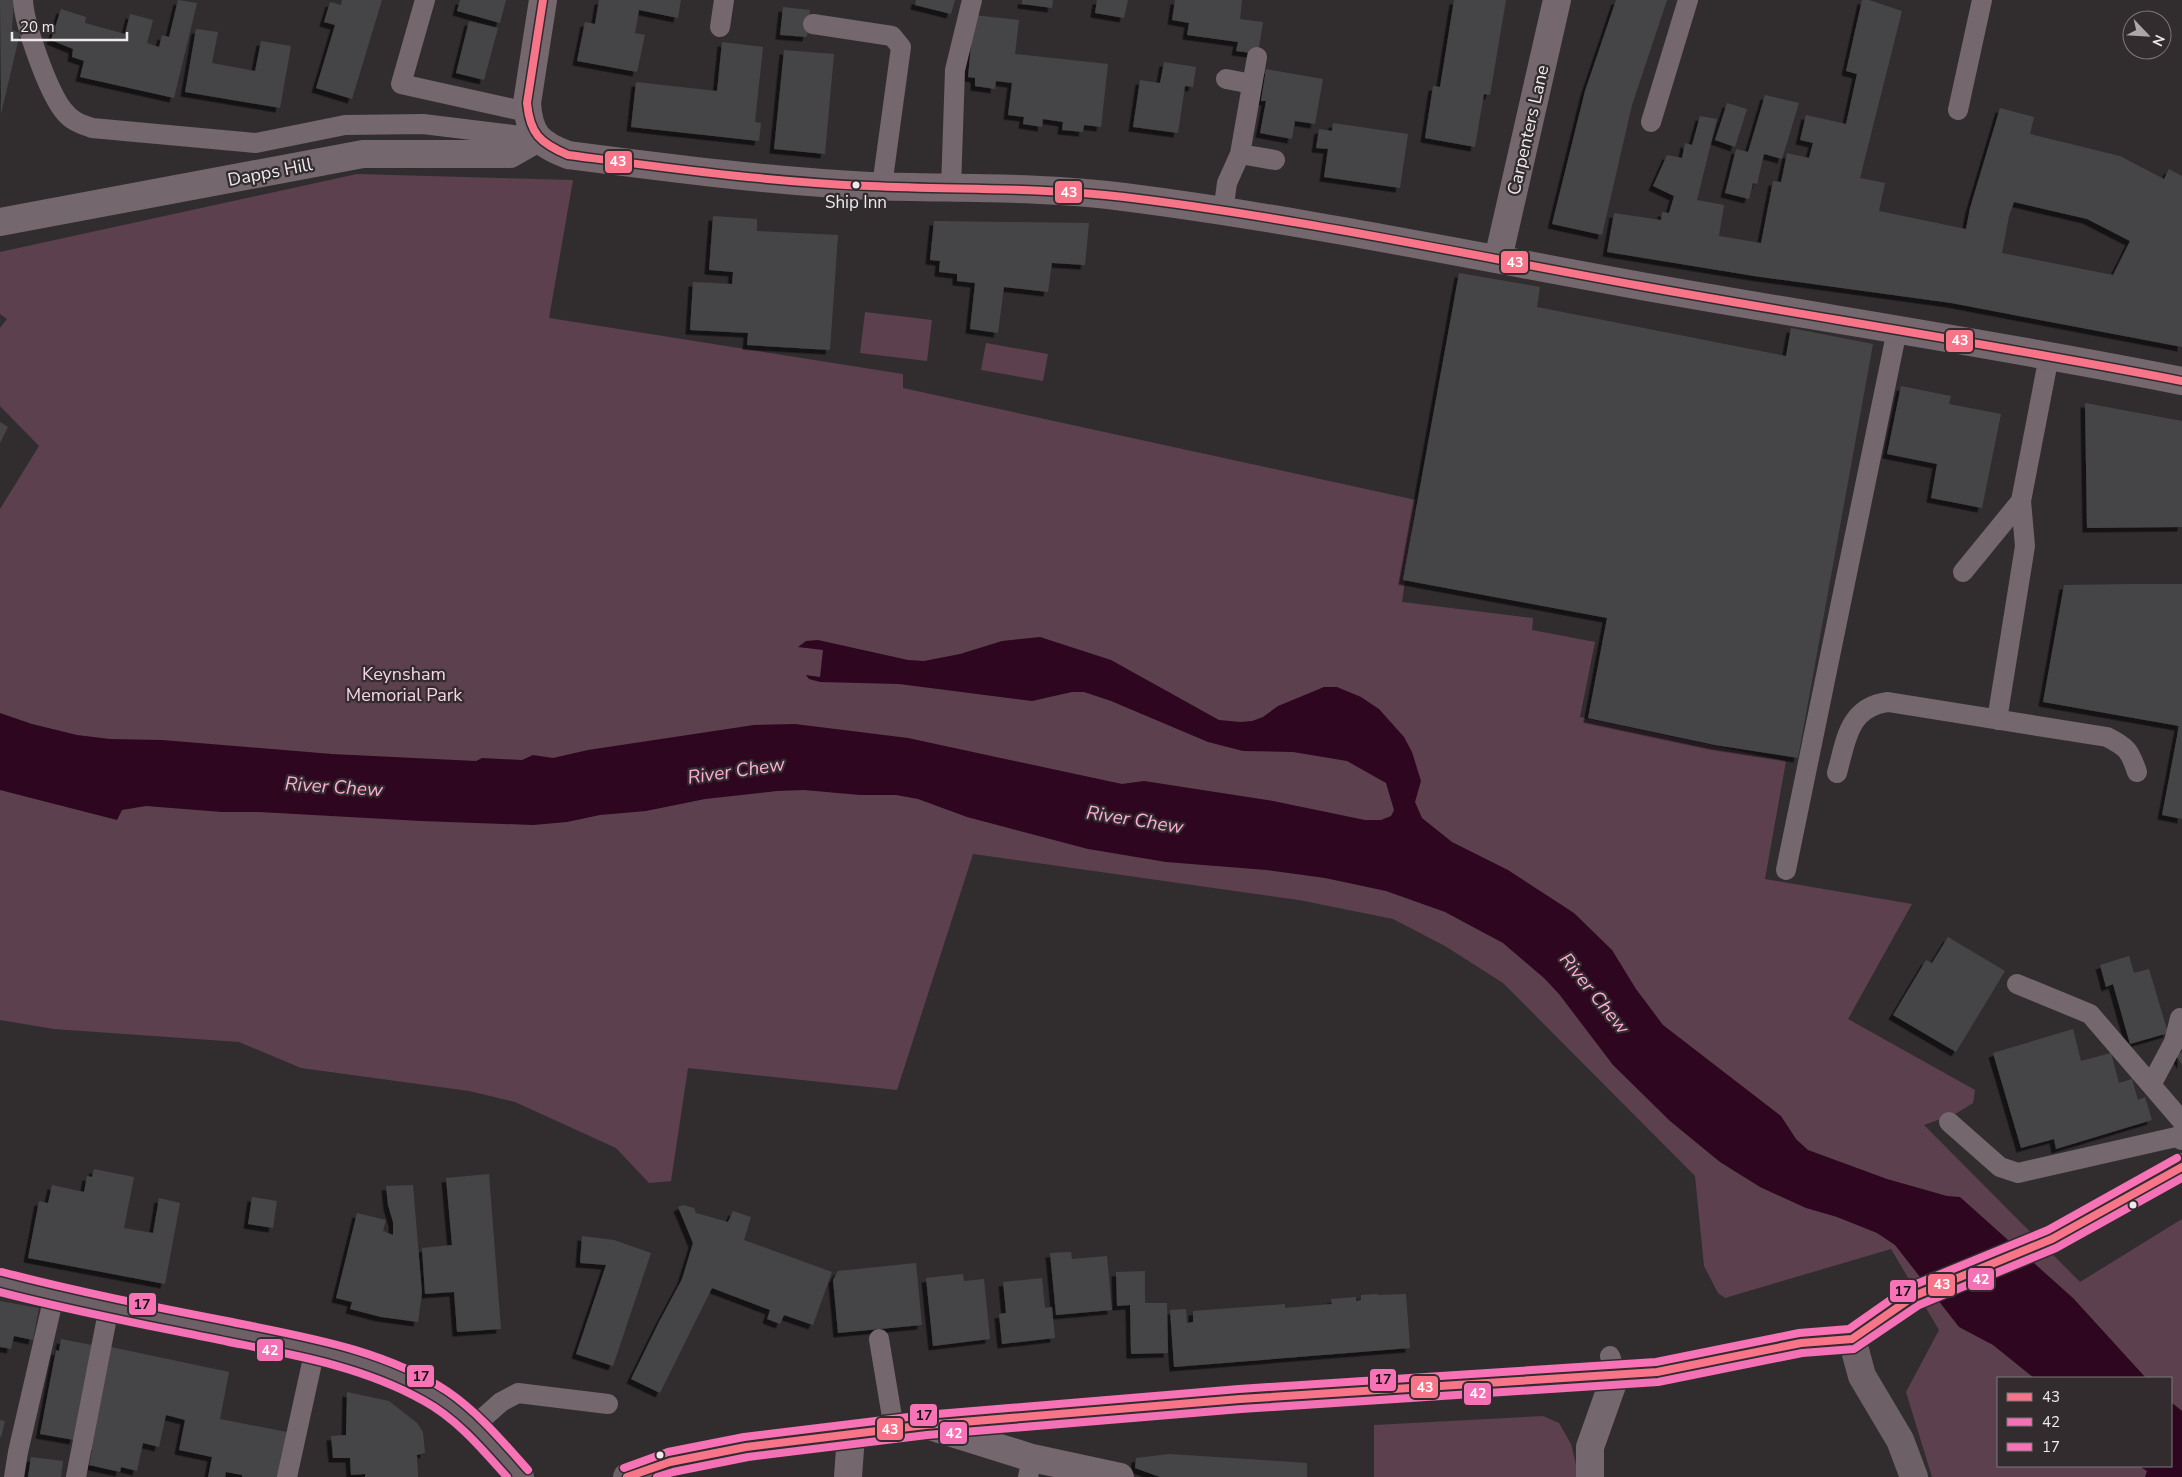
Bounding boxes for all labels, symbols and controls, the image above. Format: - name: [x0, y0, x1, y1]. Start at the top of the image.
- scale bar: [12, 10, 128, 42]
- north arrow: [2122, 10, 2172, 60]
- text: 20 m: [20, 17, 55, 37]
- text: N: [2148, 32, 2169, 49]
- street label: Carpenters Lane: [1501, 63, 1555, 197]
- line badge: 43: [604, 150, 633, 174]
- street label: Dapps Hill: [226, 152, 315, 192]
- text: 43: [610, 152, 626, 171]
- marker: Ship Inn: [851, 180, 861, 190]
- line badge: 43: [1054, 180, 1083, 204]
- text: 43: [1061, 183, 1077, 202]
- place label: Ship Inn: [825, 191, 887, 214]
- line badge: 43: [1500, 250, 1529, 274]
- text: 43: [1507, 253, 1523, 272]
- line badge: 43: [1945, 329, 1974, 353]
- text: 43: [1952, 331, 1968, 350]
- park label: Keynsham Memorial Park: [346, 662, 463, 707]
- water label: River Chew: [686, 751, 788, 791]
- water label: River Chew: [284, 771, 385, 803]
- water label: River Chew: [1084, 799, 1186, 841]
- water label: River Chew: [1553, 947, 1636, 1041]
- unlabelled marker: [2128, 1200, 2138, 1210]
- line badge: 42: [1967, 1267, 1995, 1291]
- text: 42: [1973, 1270, 1989, 1289]
- line badge: 43: [1927, 1273, 1956, 1297]
- text: 43: [1934, 1275, 1950, 1294]
- line badge: 17: [1889, 1279, 1917, 1303]
- text: 17: [1895, 1282, 1911, 1301]
- line badge: 17: [128, 1292, 157, 1316]
- text: 17: [134, 1295, 150, 1314]
- line badge: 42: [256, 1338, 284, 1362]
- text: 42: [262, 1341, 278, 1360]
- line badge: 17: [406, 1364, 435, 1388]
- text: 17: [413, 1367, 429, 1386]
- line badge: 17: [1369, 1368, 1397, 1392]
- text: 17: [1375, 1370, 1391, 1389]
- line badge: 43: [1410, 1375, 1439, 1399]
- legend: [1997, 1377, 2172, 1467]
- text: 43: [1417, 1378, 1433, 1397]
- line badge: 42: [1463, 1382, 1492, 1406]
- text: 42: [1470, 1384, 1486, 1403]
- text: 43: [2042, 1387, 2060, 1407]
- line badge: 17: [909, 1403, 938, 1427]
- text: 17: [916, 1406, 932, 1425]
- text: 42: [2042, 1412, 2060, 1432]
- line badge: 43: [876, 1417, 904, 1441]
- text: 43: [882, 1420, 898, 1439]
- line badge: 42: [939, 1421, 968, 1445]
- text: 42: [946, 1424, 962, 1443]
- text: 17: [2042, 1437, 2060, 1457]
- unlabelled marker: [655, 1450, 665, 1460]

